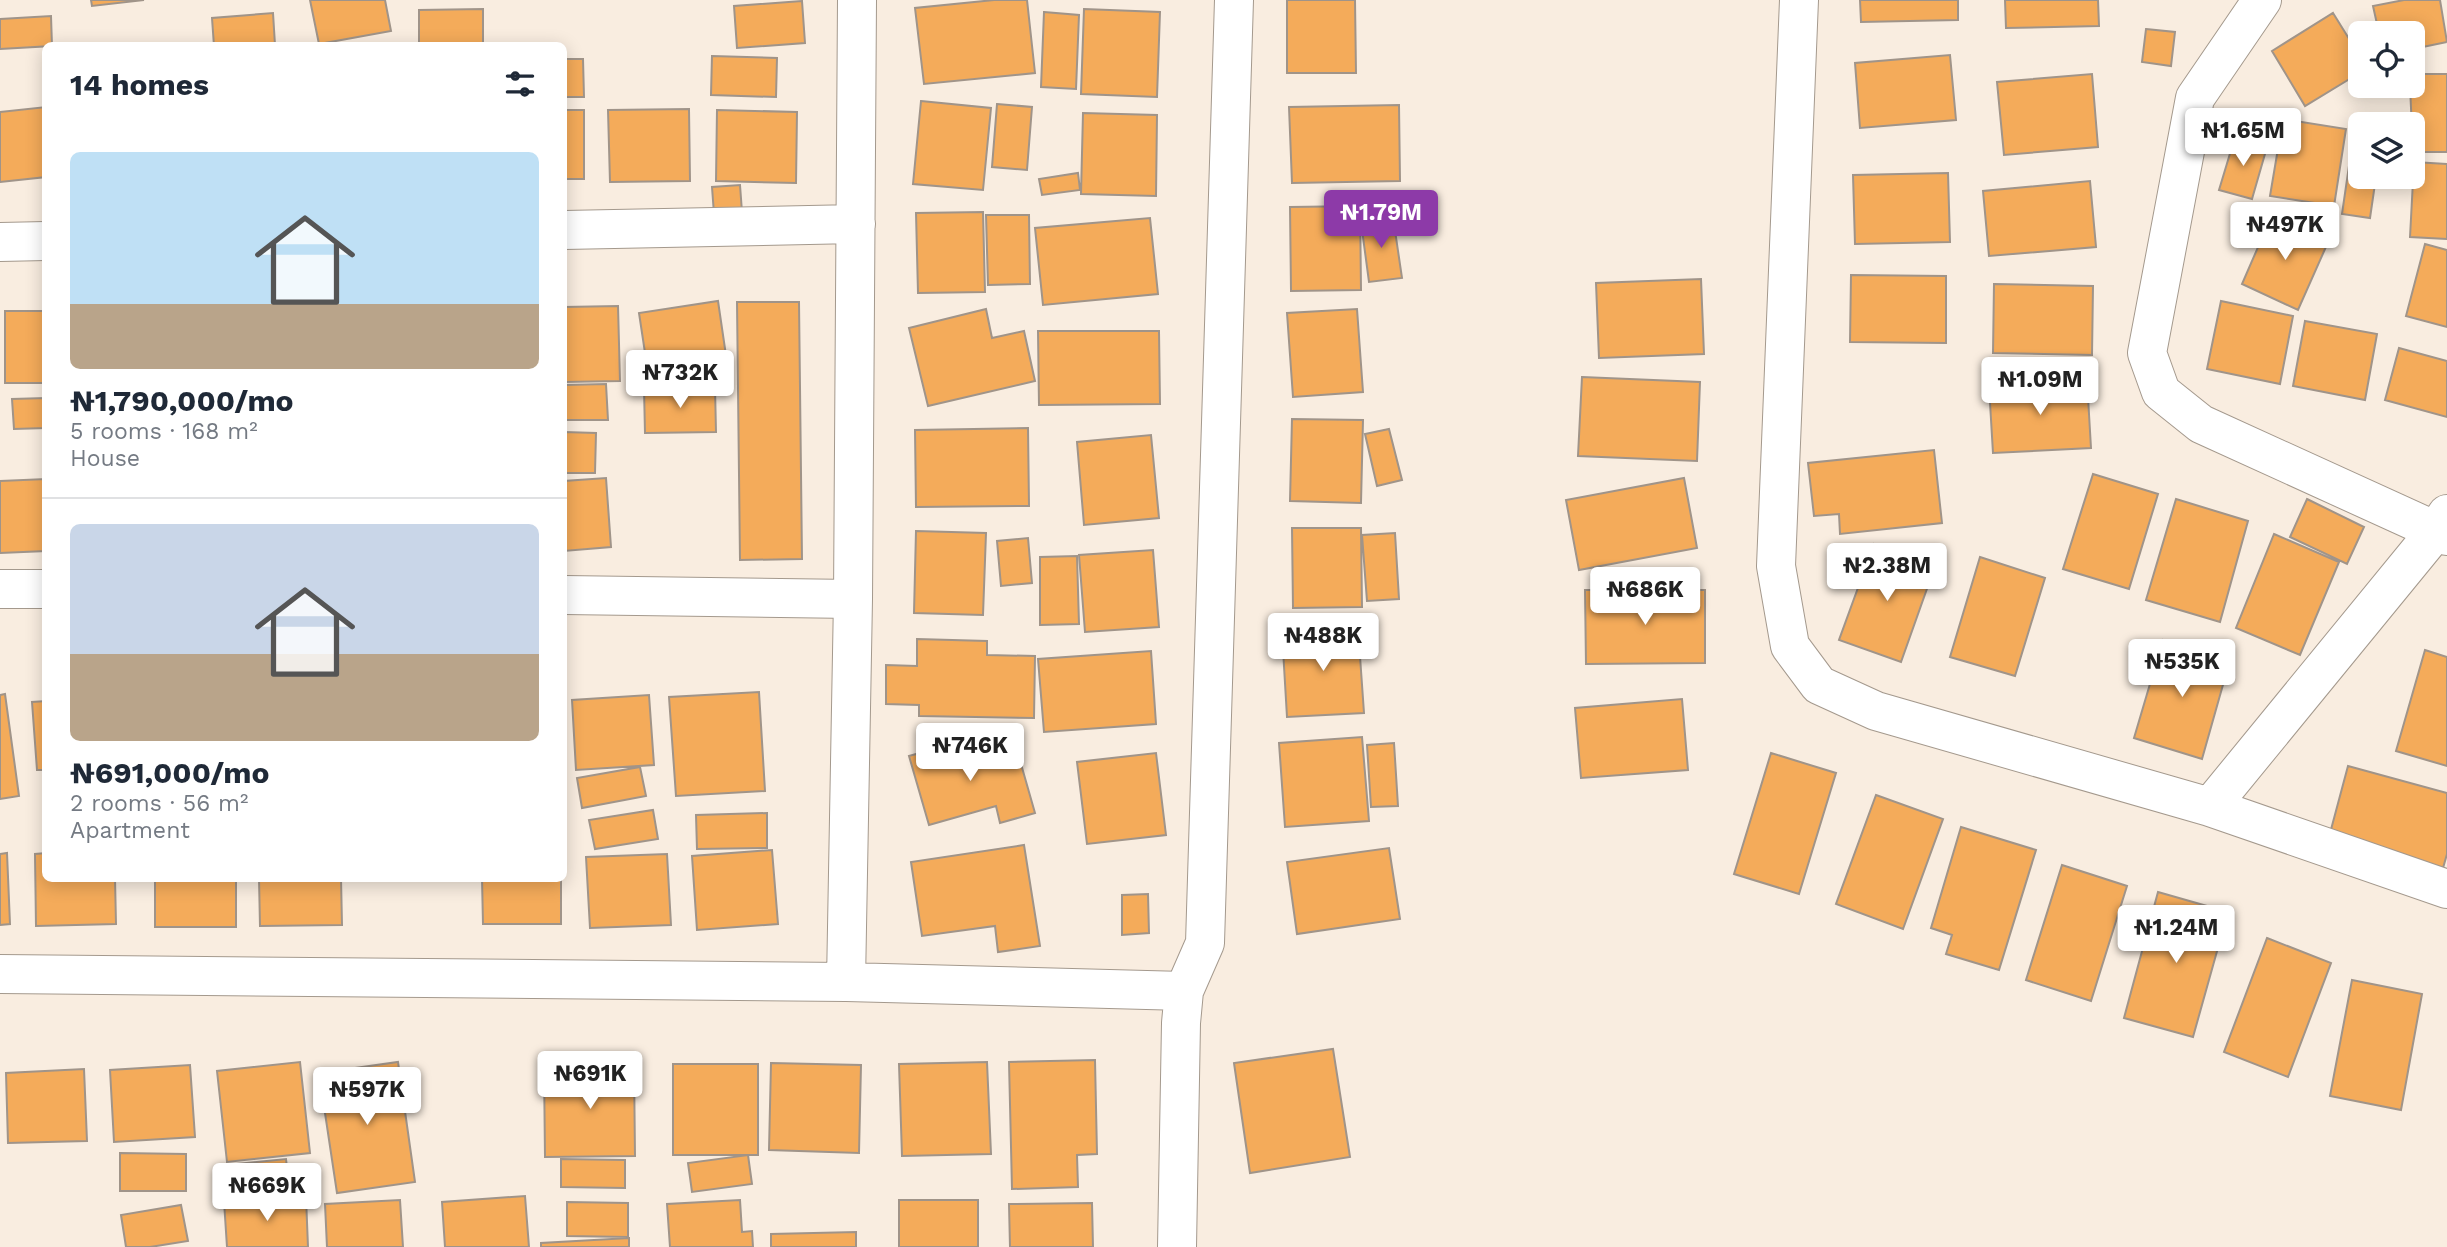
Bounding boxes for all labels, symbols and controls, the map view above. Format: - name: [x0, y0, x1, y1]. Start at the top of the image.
- map controls: [2348, 21, 2425, 189]
- button: locate: [2348, 21, 2425, 98]
- icon: filters: [501, 65, 539, 103]
- text: 14 homes: [70, 67, 209, 102]
- pin: ₦1.65M: [2186, 108, 2300, 168]
- button: layers: [2348, 112, 2425, 189]
- text: ₦1.65M: [2201, 117, 2285, 144]
- pin: ₦1.79M: [1324, 190, 1438, 250]
- icon: home: [242, 197, 368, 323]
- text: ₦1.79M: [1340, 199, 1422, 226]
- pin: ₦497K: [2236, 202, 2334, 262]
- text: ₦497K: [2246, 211, 2324, 238]
- pin: ₦732K: [631, 350, 729, 410]
- pin: ₦1.09M: [1983, 358, 2097, 417]
- text: ₦732K: [642, 359, 718, 386]
- text: ₦1.09M: [1997, 366, 2083, 393]
- text: ₦1,790,000/mo: [70, 383, 294, 418]
- text: 5 rooms · 168 m²: [70, 418, 258, 445]
- text: House: [70, 445, 140, 472]
- pin: ₦2.38M: [1830, 544, 1944, 603]
- text: ₦2.38M: [1843, 552, 1931, 579]
- pin: ₦686K: [1596, 568, 1694, 627]
- icon: home: [242, 569, 368, 695]
- text: ₦686K: [1606, 576, 1684, 603]
- pin: ₦488K: [1274, 614, 1372, 673]
- text: ₦488K: [1284, 622, 1362, 649]
- pin: ₦535K: [2133, 640, 2231, 699]
- text: ₦535K: [2144, 648, 2220, 675]
- pin: ₦746K: [921, 724, 1019, 783]
- text: ₦746K: [932, 732, 1008, 759]
- text: ₦691,000/mo: [70, 755, 269, 790]
- text: 2 rooms · 56 m²: [70, 790, 248, 817]
- text: Apartment: [70, 817, 190, 844]
- pin: ₦1.24M: [2119, 906, 2233, 965]
- text: ₦1.24M: [2134, 914, 2218, 941]
- pin: ₦691K: [541, 1052, 639, 1111]
- text: ₦691K: [553, 1060, 627, 1087]
- pin: ₦597K: [318, 1068, 416, 1127]
- text: ₦597K: [329, 1076, 405, 1103]
- pin: ₦669K: [218, 1164, 316, 1223]
- text: ₦669K: [228, 1172, 306, 1199]

